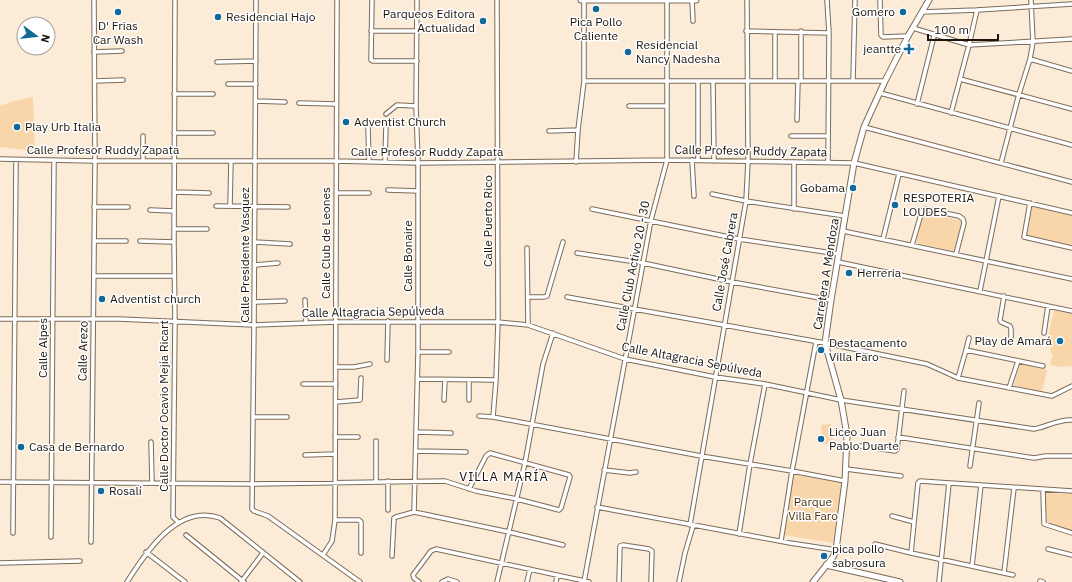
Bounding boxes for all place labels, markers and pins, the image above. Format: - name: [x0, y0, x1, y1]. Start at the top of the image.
- marker: Pica Pollo Caliente: [591, 4, 601, 14]
- place label: Gomero: [852, 4, 895, 19]
- place label: Parqueos Editora Actualidad: [383, 6, 476, 35]
- marker: D' Frias Car Wash: [113, 7, 123, 17]
- marker: Gomero: [898, 7, 908, 17]
- place label: Residencial Hajo: [226, 9, 316, 24]
- marker: Residencial Hajo: [213, 12, 223, 22]
- place label: Pica Pollo Caliente: [570, 14, 623, 43]
- marker: Parqueos Editora Actualidad: [478, 16, 488, 26]
- place label: D' Frias Car Wash: [93, 18, 143, 47]
- place label: Residencial Nancy Nadesha: [636, 37, 721, 66]
- place label: jeantte: [863, 41, 901, 56]
- marker: jeantte: [904, 44, 914, 54]
- marker: Residencial Nancy Nadesha: [623, 47, 633, 57]
- place label: Adventist Church: [354, 114, 446, 129]
- marker: Adventist Church: [341, 117, 351, 127]
- place label: Play Urb Italia: [25, 119, 102, 134]
- marker: Play Urb Italia: [12, 122, 22, 132]
- place label: Gobama: [800, 180, 846, 195]
- marker: Gobama: [848, 183, 858, 193]
- place label: RESPOTERIA LOUDES: [903, 190, 975, 219]
- marker: RESPOTERIA LOUDES: [890, 200, 900, 210]
- place label: Herreria: [857, 265, 902, 280]
- marker: Herreria: [844, 268, 854, 278]
- place label: Adventist church: [110, 291, 201, 306]
- marker: Adventist church: [97, 294, 107, 304]
- place label: Play de Amará: [975, 333, 1053, 348]
- place label: Destacamento Villa Faro: [829, 335, 908, 364]
- marker: Play de Amará: [1055, 336, 1065, 346]
- marker: Destacamento Villa Faro: [816, 345, 826, 355]
- place label: Liceo Juan Pablo Duarte: [829, 424, 899, 453]
- marker: Liceo Juan Pablo Duarte: [816, 434, 826, 444]
- place label: Casa de Bernardo: [29, 439, 125, 454]
- marker: Casa de Bernardo: [16, 442, 26, 452]
- place label: Rosalí: [109, 483, 142, 498]
- marker: Rosalí: [96, 486, 106, 496]
- place label: pica pollo sabrosura: [832, 541, 886, 570]
- marker: pica pollo sabrosura: [819, 551, 829, 561]

